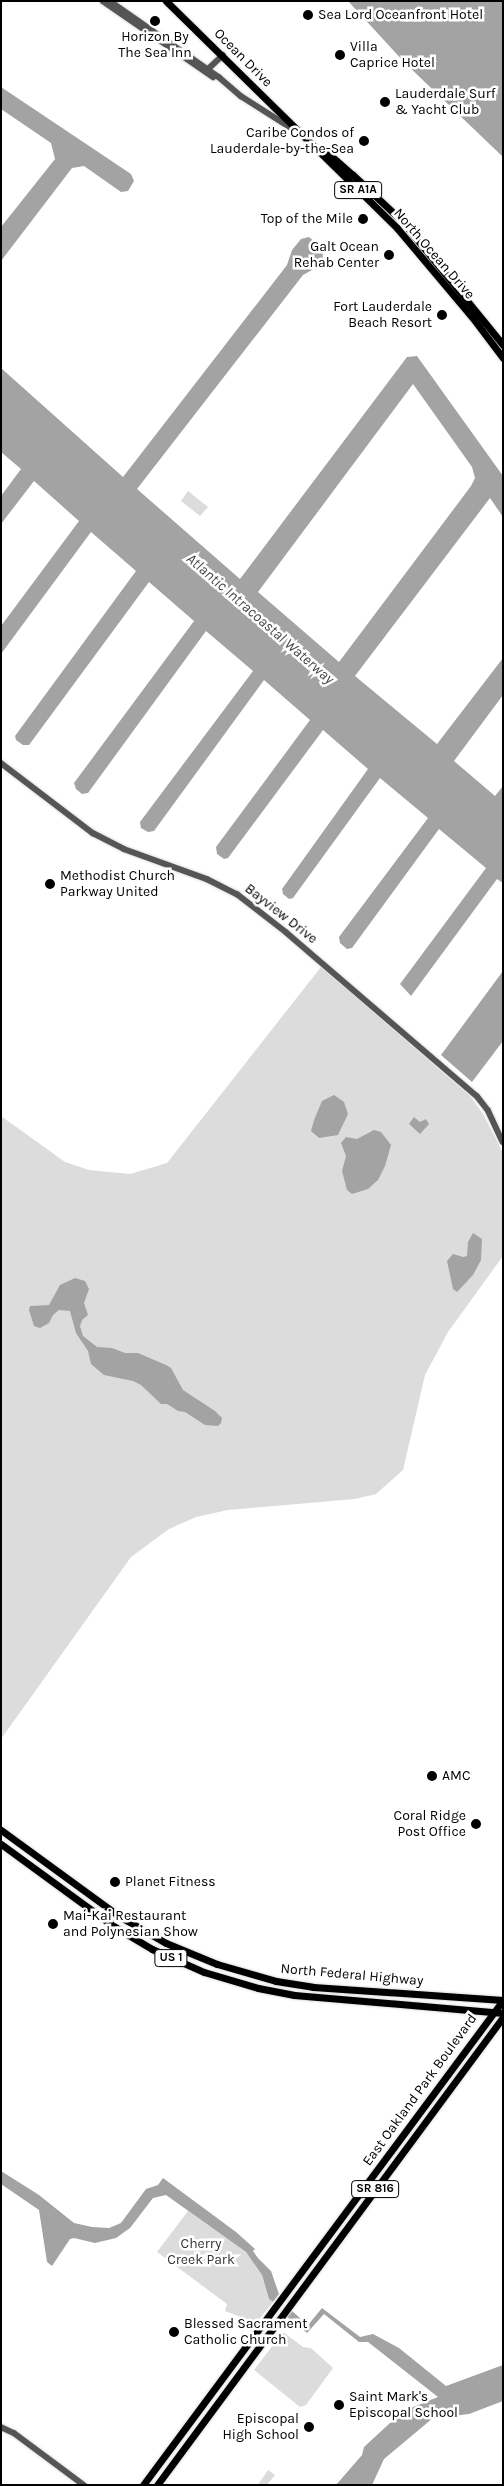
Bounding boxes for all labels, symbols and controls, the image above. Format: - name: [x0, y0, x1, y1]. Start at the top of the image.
- place label: Sea Lord Oceanfront Hotel: [318, 7, 483, 23]
- marker: Sea Lord Oceanfront Hotel: [302, 9, 314, 21]
- marker: Horizon By The Sea Inn: [149, 15, 161, 27]
- street label: Ocean Drive: [210, 25, 276, 91]
- place label: Horizon By The Sea Inn: [118, 29, 192, 62]
- place label: Villa Caprice Hotel: [350, 39, 435, 72]
- marker: Villa Caprice Hotel: [334, 49, 346, 61]
- place label: Lauderdale Surf & Yacht Club: [395, 86, 496, 118]
- marker: Lauderdale Surf & Yacht Club: [379, 96, 391, 108]
- place label: Caribe Condos of Lauderdale-by-the-Sea: [210, 125, 354, 158]
- marker: Caribe Condos of Lauderdale-by-the-Sea: [358, 135, 370, 147]
- road number: SR A1A: [333, 180, 383, 200]
- street label: North Ocean Drive: [390, 205, 478, 303]
- place label: Top of the Mile: [261, 211, 353, 227]
- marker: Top of the Mile: [357, 213, 369, 225]
- place label: Galt Ocean Rehab Center: [294, 239, 379, 272]
- marker: Galt Ocean Rehab Center: [383, 249, 395, 261]
- place label: Fort Lauderdale Beach Resort: [333, 299, 432, 332]
- marker: Fort Lauderdale Beach Resort: [436, 309, 448, 321]
- water label: Atlantic Intracoastal Waterway: [182, 550, 338, 688]
- place label: Methodist Church Parkway United: [60, 868, 175, 900]
- marker: Methodist Church Parkway United: [44, 878, 56, 890]
- street label: Bayview Drive: [241, 880, 321, 948]
- place label: AMC: [442, 1768, 470, 1784]
- marker: AMC: [426, 1770, 438, 1782]
- place label: Coral Ridge Post Office: [394, 1808, 466, 1840]
- marker: Coral Ridge Post Office: [470, 1818, 482, 1830]
- place label: Planet Fitness: [125, 1874, 216, 1890]
- marker: Planet Fitness: [109, 1876, 121, 1888]
- place label: Mai-Kai Restaurant and Polynesian Show: [63, 1908, 198, 1940]
- marker: Mai-Kai Restaurant and Polynesian Show: [47, 1918, 59, 1930]
- road number: US 1: [154, 1949, 188, 1968]
- street label: North Federal Highway: [280, 1960, 424, 1990]
- street label: East Oakland Park Boulevard: [359, 2011, 481, 2169]
- road number: SR 816: [350, 2180, 400, 2198]
- park label: Cherry Creek Park: [167, 2236, 235, 2268]
- place label: Blessed Sacrament Catholic Church: [184, 2316, 307, 2348]
- marker: Blessed Sacrament Catholic Church: [168, 2326, 180, 2338]
- place label: Saint Mark's Episcopal School: [349, 2389, 458, 2422]
- marker: Saint Mark's Episcopal School: [333, 2399, 345, 2411]
- place label: Episcopal High School: [222, 2411, 299, 2444]
- marker: Episcopal High School: [303, 2421, 315, 2433]

